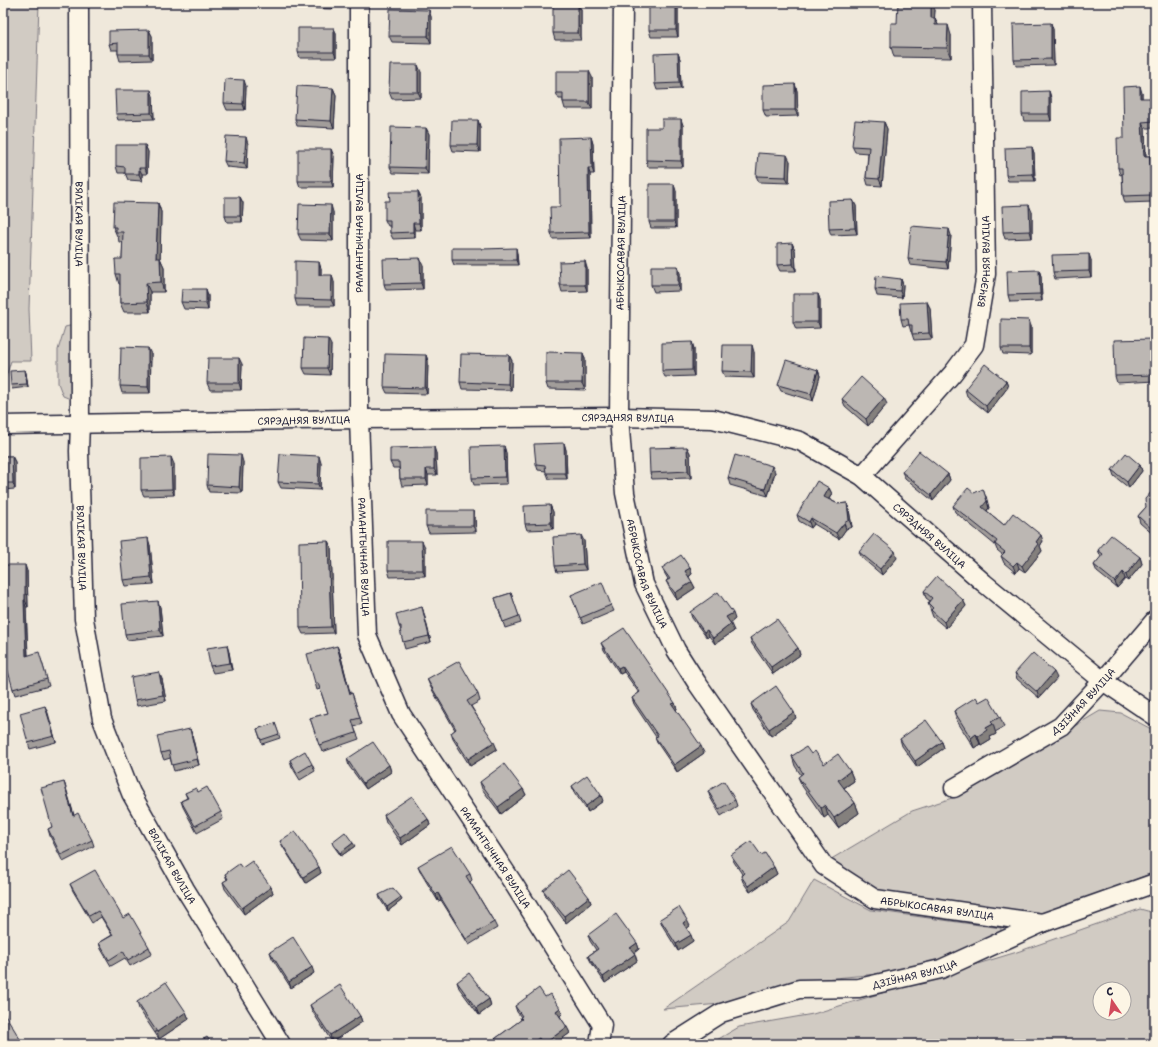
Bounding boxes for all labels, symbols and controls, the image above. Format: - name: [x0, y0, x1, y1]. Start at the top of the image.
- street label: РАМАНТЫЧНАЯ ВУЛІЦА: [353, 173, 366, 293]
- street label: ВЯЛІКАЯ ВУЛІЦА: [73, 181, 86, 267]
- street label: АБРЫКОСАВАЯ ВУЛІЦА: [613, 195, 629, 311]
- street label: ВЯЧЭРНЯЯ ВУЛІЦА: [974, 215, 993, 308]
- street label: СЯРЭДНЯЯ ВУЛІЦА: [581, 410, 674, 425]
- street label: СЯРЭДНЯЯ ВУЛІЦА: [257, 413, 350, 427]
- street label: РАМАНТЫЧНАЯ ВУЛІЦА: [355, 497, 373, 617]
- street label: СЯРЭДНЯЯ ВУЛІЦА: [890, 500, 969, 571]
- street label: ВЯЛІКАЯ ВУЛІЦА: [74, 505, 90, 591]
- street label: АБРЫКОСАВАЯ ВУЛІЦА: [624, 517, 671, 630]
- street label: ДЗІЎНАЯ ВУЛІЦА: [1049, 665, 1118, 737]
- street label: РАМАНТЫЧНАЯ ВУЛІЦА: [458, 804, 534, 911]
- street label: ВЯЛІКАЯ ВУЛІЦА: [145, 826, 199, 906]
- street label: АБРЫКОСАВАЯ ВУЛІЦА: [879, 893, 995, 923]
- street label: ДЗІЎНАЯ ВУЛІЦА: [871, 956, 959, 991]
- north arrow: [1092, 981, 1132, 1021]
- text: С: [1105, 984, 1115, 1000]

